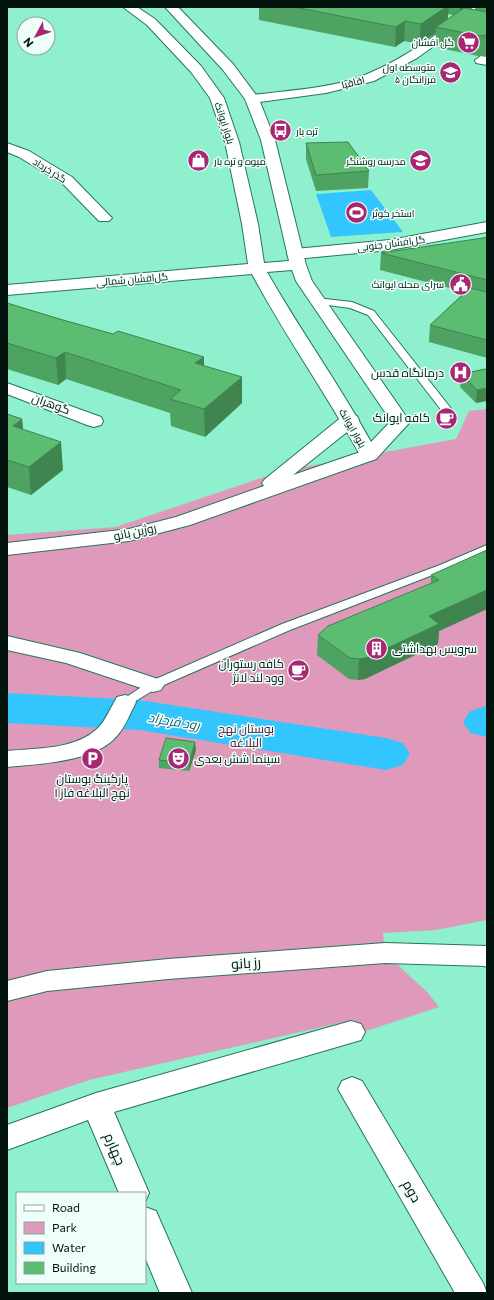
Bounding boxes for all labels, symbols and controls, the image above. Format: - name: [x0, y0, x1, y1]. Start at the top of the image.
- north arrow: [16, 16, 56, 56]
- supermarket icon: گل افشان: [456, 29, 482, 55]
- text: N: [20, 35, 36, 50]
- place label: گل افشان: [411, 36, 454, 49]
- school or university icon: متوسطه اول فرزانگان ۵: [438, 60, 464, 86]
- place label: متوسطه اول فرزانگان ۵: [383, 61, 436, 86]
- street label: اقاقیا: [340, 73, 366, 91]
- street label: بلوار ایوانک: [213, 100, 237, 146]
- bus stop icon: تره بار: [268, 118, 294, 144]
- place label: تره بار: [295, 125, 318, 137]
- shop icon: میوه و تره بار: [186, 148, 212, 174]
- school or university icon: مدرسه روشنگر: [408, 148, 434, 174]
- street label: گذر خرداد: [31, 155, 69, 185]
- place label: میوه و تره بار: [213, 155, 266, 167]
- place label: مدرسه روشنگر: [345, 155, 406, 167]
- sports icon: استخر کوثر: [343, 200, 369, 226]
- place label: استخر کوثر: [371, 207, 415, 219]
- street label: گل‌افشان جنوبی: [356, 233, 426, 254]
- street label: گل‌افشان شمالی: [96, 270, 169, 289]
- public building icon: سرای محله ایوانک: [447, 271, 473, 297]
- place label: سرای محله ایوانک: [371, 278, 444, 291]
- hospital icon: درمانگاه قدس: [447, 360, 473, 386]
- place label: درمانگاه قدس: [371, 365, 444, 380]
- street label: گوهران: [30, 390, 72, 417]
- cafe icon: کافه ایوانک: [433, 405, 459, 431]
- street label: بلوار ایوانک: [337, 406, 369, 450]
- place label: کافه ایوانک: [373, 410, 430, 425]
- street label: روژین بانو: [112, 520, 158, 543]
- building icon: سرویس بهداشتی: [363, 636, 389, 662]
- place label: سرویس بهداشتی: [392, 641, 477, 656]
- place label: کافه رستوران وود لند لانژ: [219, 656, 284, 685]
- cafe icon: کافه رستوران وود لند لانژ: [286, 658, 312, 684]
- water label: رود فرحزاد: [147, 709, 202, 733]
- park label: بوستان نهج البلاغه: [218, 721, 274, 750]
- parking icon: پارکینگ بوستان نهج البلاغه فاز ۱: [79, 745, 105, 771]
- theatre icon: سینما شش بعدی: [165, 746, 191, 772]
- place label: سینما شش بعدی: [194, 751, 280, 766]
- place label: پارکینگ بوستان نهج البلاغه فاز ۱: [54, 771, 130, 801]
- street label: رز بانو: [231, 953, 261, 972]
- street label: چهارم: [99, 1130, 130, 1168]
- street label: دوم: [398, 1176, 426, 1206]
- legend: [16, 1192, 146, 1284]
- text: Road: [52, 1200, 80, 1214]
- text: Park: [52, 1220, 78, 1234]
- text: Water: [52, 1240, 86, 1254]
- text: Building: [52, 1260, 96, 1274]

